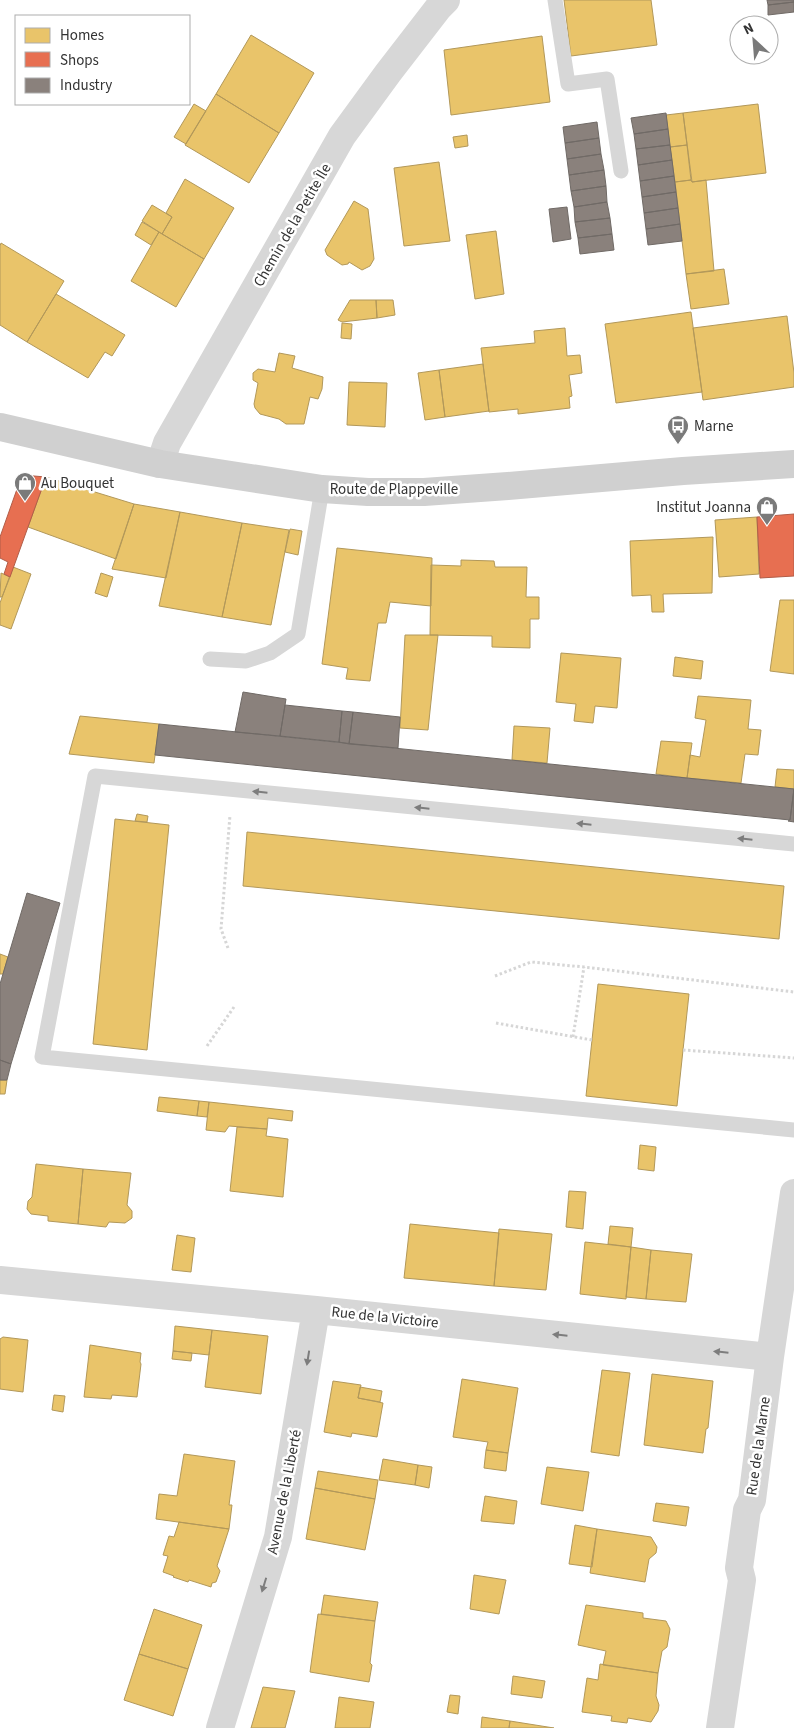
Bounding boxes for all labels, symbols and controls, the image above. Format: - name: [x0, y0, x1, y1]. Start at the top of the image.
- legend: [15, 15, 190, 105]
- north arrow: [729, 15, 779, 65]
- text: N: [740, 18, 757, 40]
- text: Homes: [60, 25, 104, 46]
- text: Shops: [60, 50, 99, 71]
- text: Industry: [60, 75, 112, 96]
- street label: Chemin de la Petite Île: [248, 160, 336, 291]
- bus stop icon: Marne: [666, 414, 690, 445]
- place label: Marne: [694, 416, 733, 437]
- shop icon: Au Bouquet: [13, 471, 37, 502]
- place label: Au Bouquet: [41, 473, 114, 494]
- street label: Route de Plappeville: [330, 479, 458, 500]
- shop icon: Institut Joanna: [755, 495, 779, 526]
- place label: Institut Joanna: [656, 497, 751, 518]
- one-way arrow: [252, 788, 268, 796]
- one-way arrow: [414, 804, 430, 812]
- one-way arrow: [575, 819, 591, 827]
- one-way arrow: [737, 835, 753, 843]
- street label: Rue de la Victoire: [330, 1301, 440, 1334]
- one-way arrow: [551, 1331, 567, 1339]
- one-way arrow: [713, 1348, 729, 1356]
- one-way arrow: [304, 1350, 312, 1366]
- street label: Rue de la Marne: [741, 1395, 776, 1497]
- street label: Avenue de la Liberté: [262, 1428, 307, 1556]
- one-way arrow: [259, 1578, 267, 1593]

